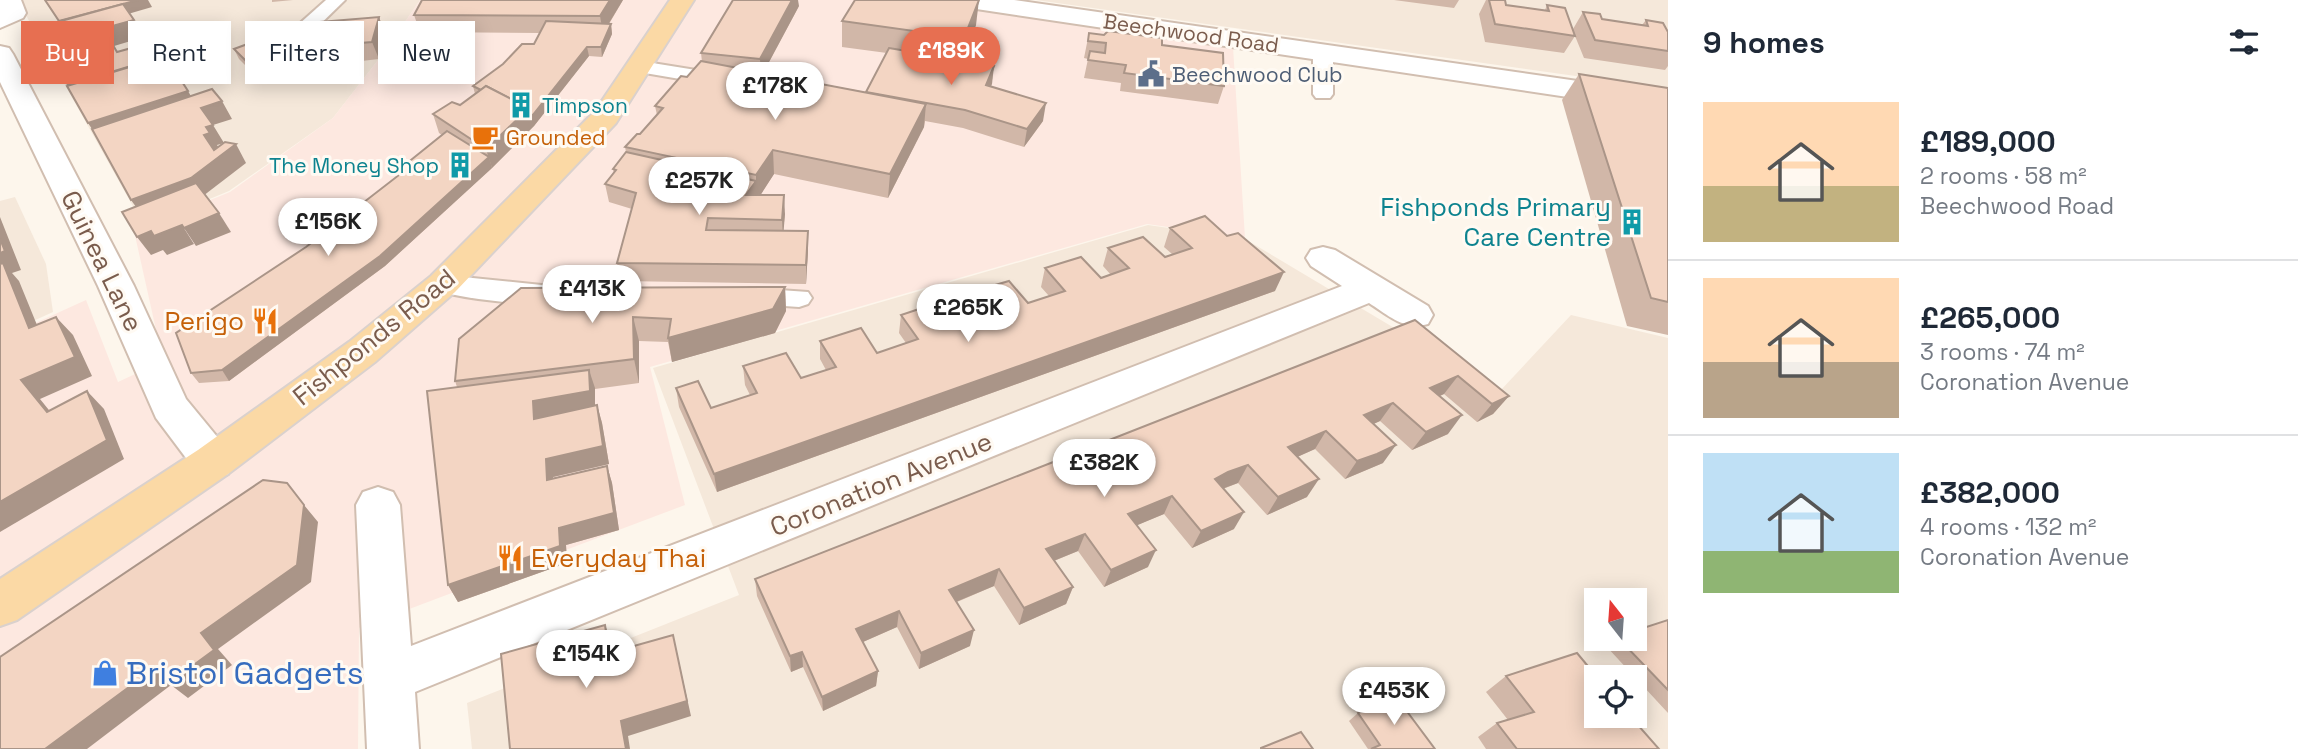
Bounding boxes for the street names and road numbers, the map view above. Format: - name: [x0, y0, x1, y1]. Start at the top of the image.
- street label: Beechwood Road: [1101, 7, 1281, 59]
- street label: Guinea Lane: [53, 185, 151, 337]
- street label: Fishponds Road: [286, 261, 462, 413]
- street label: Coronation Avenue: [765, 424, 997, 544]

